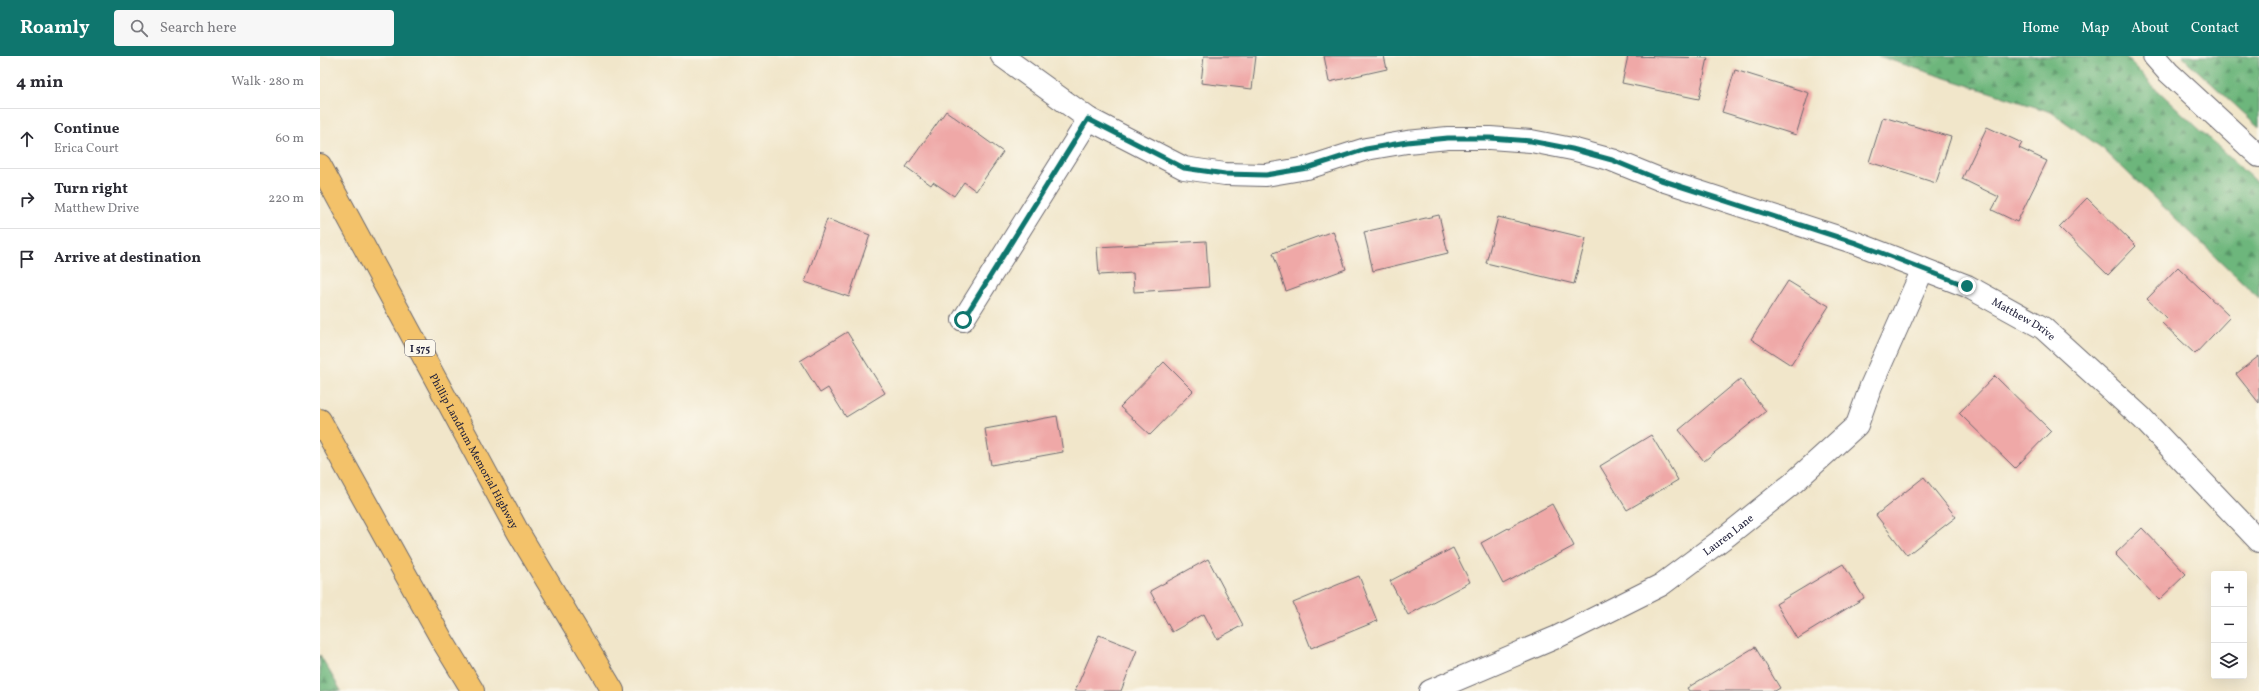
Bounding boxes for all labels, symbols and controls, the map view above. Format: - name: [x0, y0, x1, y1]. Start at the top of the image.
- search box: [114, 10, 394, 46]
- text: Roamly: [20, 15, 90, 41]
- icon: search: [128, 17, 150, 39]
- text: Search here: [160, 18, 237, 39]
- text: Home: [2022, 19, 2059, 38]
- text: Map: [2081, 19, 2109, 38]
- text: About: [2131, 19, 2169, 38]
- text: Contact: [2191, 19, 2239, 38]
- text: 4 min: [16, 71, 63, 94]
- text: Walk · 280 m: [231, 73, 304, 91]
- text: Continue: [54, 119, 119, 140]
- icon: ahead: [16, 128, 38, 150]
- text: 60 m: [276, 130, 304, 148]
- text: Erica Court: [54, 140, 119, 158]
- text: Turn right: [54, 179, 128, 200]
- icon: right: [16, 188, 38, 210]
- text: 220 m: [268, 190, 304, 208]
- text: Matthew Drive: [54, 200, 139, 218]
- icon: arrive: [16, 248, 38, 270]
- text: Arrive at destination: [54, 248, 201, 269]
- route end: [1958, 277, 1976, 295]
- street label: Matthew Drive: [1989, 295, 2058, 345]
- route start: [954, 311, 972, 329]
- road number: I 575: [405, 340, 435, 356]
- street label: Phillip Landrum Memorial Highway: [425, 371, 521, 532]
- street label: Lauren Lane: [1700, 512, 1757, 560]
- map controls: [2211, 571, 2247, 679]
- button: +: [2211, 571, 2247, 607]
- button: −: [2211, 607, 2247, 643]
- button: layers: [2211, 643, 2247, 679]

